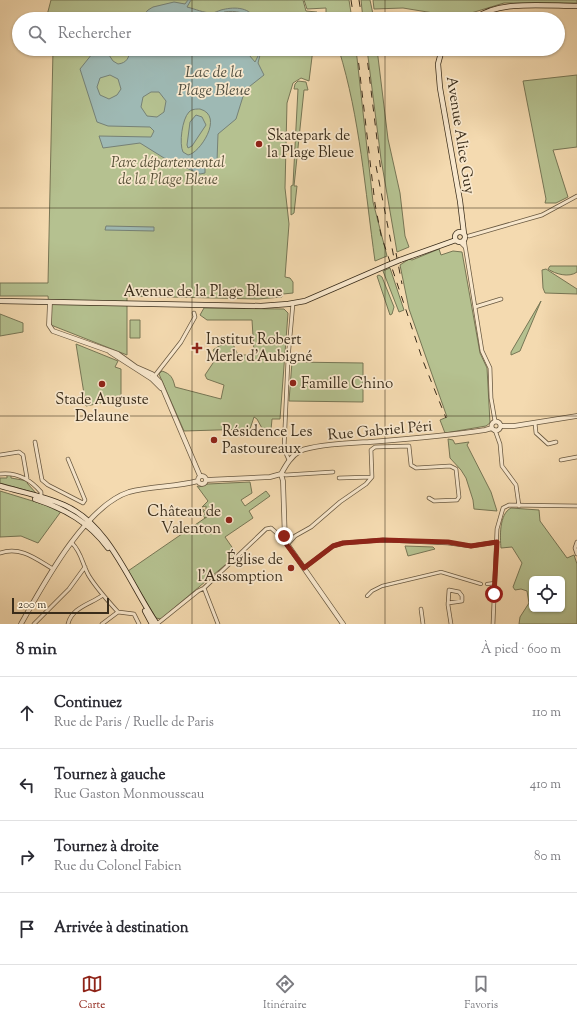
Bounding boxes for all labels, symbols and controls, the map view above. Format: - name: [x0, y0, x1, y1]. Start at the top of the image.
- search box: [12, 12, 565, 56]
- icon: search: [26, 23, 48, 45]
- text: Rechercher: [58, 24, 131, 45]
- water label: Lac de la Plage Bleue: [178, 62, 250, 103]
- street label: Avenue Alice Guy: [440, 75, 479, 196]
- place label: Skatepark de la Plage Bleue: [267, 126, 354, 164]
- marker: Skatepark de la Plage Bleue: [254, 139, 264, 149]
- park label: Parc départemental de la Plage Bleue: [111, 153, 225, 191]
- street label: Avenue de la Plage Bleue: [124, 282, 282, 303]
- place label: Institut Robert Merle d'Aubigné: [206, 330, 313, 368]
- marker: Institut Robert Merle d'Aubigné: [191, 342, 203, 354]
- place label: Famille Chino: [301, 374, 393, 395]
- marker: Famille Chino: [288, 378, 298, 388]
- marker: Stade Auguste Delaune: [97, 379, 107, 389]
- place label: Stade Auguste Delaune: [55, 390, 149, 428]
- street label: Rue Gabriel Péri: [327, 416, 433, 447]
- place label: Résidence Les Pastoureaux: [222, 422, 312, 460]
- marker: Résidence Les Pastoureaux: [209, 435, 219, 445]
- place label: Château de Valenton: [147, 502, 221, 540]
- marker: Château de Valenton: [224, 515, 234, 525]
- route end: [275, 527, 293, 545]
- place label: Église de l'Assomption: [198, 549, 283, 588]
- marker: Église de l'Assomption: [286, 563, 296, 573]
- map controls: [529, 576, 565, 612]
- button: locate: [529, 576, 565, 612]
- route start: [485, 585, 503, 603]
- scale bar: [12, 596, 109, 615]
- text: 200 m: [18, 597, 46, 613]
- text: 8 min: [16, 638, 57, 662]
- text: À pied · 600 m: [481, 641, 561, 659]
- text: Continuez: [54, 693, 122, 714]
- icon: ahead: [16, 702, 38, 724]
- text: 110 m: [532, 704, 561, 722]
- text: Rue de Paris / Ruelle de Paris: [54, 714, 214, 732]
- text: Tournez à gauche: [54, 765, 165, 786]
- icon: left: [16, 774, 38, 796]
- text: 410 m: [530, 776, 561, 794]
- text: Rue Gaston Monmousseau: [54, 786, 204, 804]
- text: Tournez à droite: [54, 837, 159, 858]
- icon: right: [16, 846, 38, 868]
- text: 80 m: [534, 848, 561, 866]
- text: Rue du Colonel Fabien: [54, 858, 182, 876]
- icon: arrive: [16, 918, 38, 940]
- text: Arrivée à destination: [54, 918, 189, 939]
- tab: Carte: [79, 973, 105, 1013]
- tab: Itinéraire: [263, 973, 307, 1013]
- tab: Favoris: [464, 973, 498, 1013]

